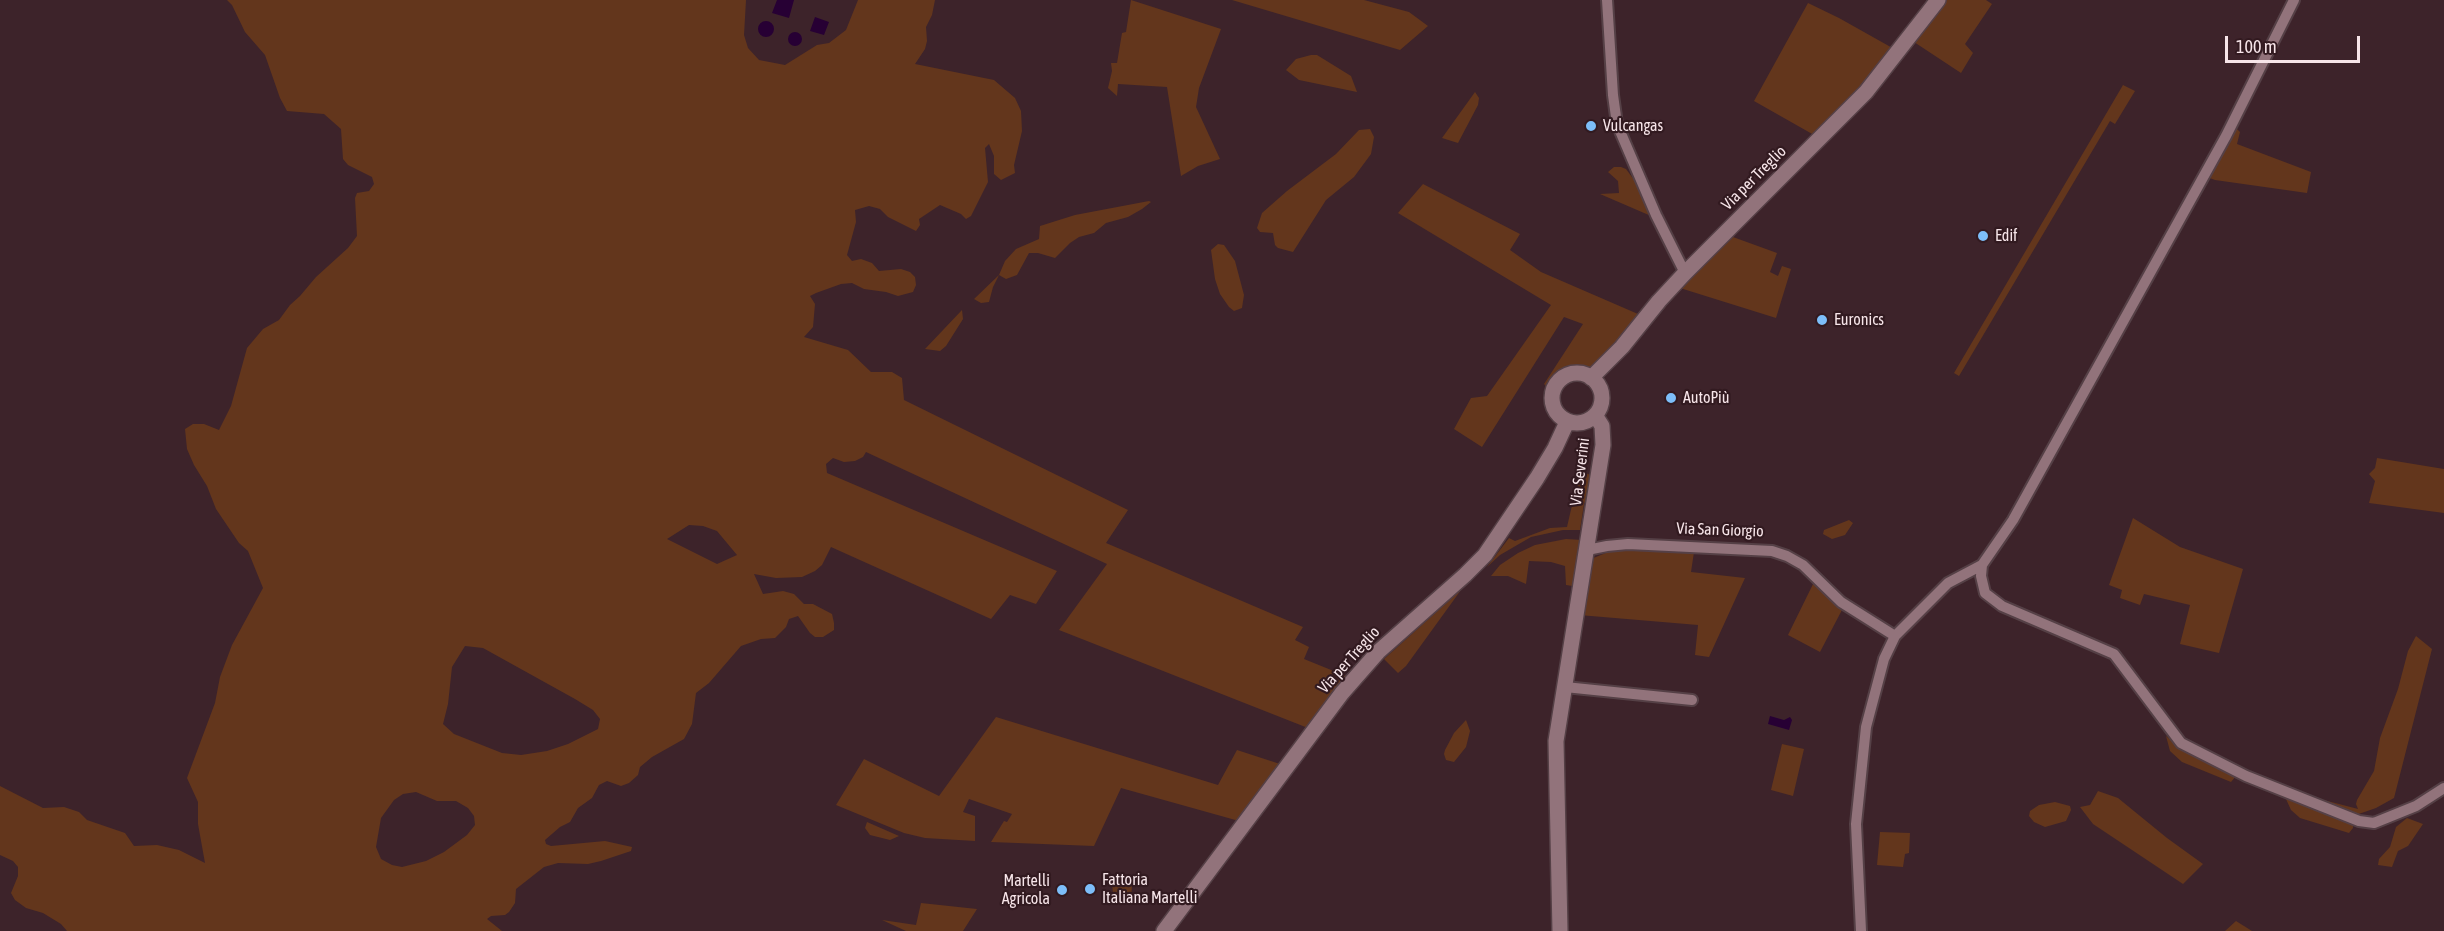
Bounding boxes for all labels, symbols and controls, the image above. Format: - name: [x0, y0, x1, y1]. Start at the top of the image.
- scale bar: [2228, 24, 2363, 62]
- text: 100 m: [2236, 36, 2277, 57]
- place label: Vulcangas: [1603, 116, 1663, 136]
- marker: Vulcangas: [1584, 119, 1598, 133]
- street label: Via per Treglio: [1718, 142, 1790, 214]
- place label: Edif: [1995, 226, 2017, 246]
- marker: Edif: [1976, 229, 1990, 243]
- place label: Euronics: [1834, 310, 1884, 330]
- marker: Euronics: [1815, 313, 1829, 327]
- place label: AutoPiù: [1683, 388, 1729, 408]
- marker: AutoPiù: [1664, 391, 1678, 405]
- street label: Via Severini: [1566, 437, 1594, 507]
- street label: Via San Giorgio: [1676, 519, 1764, 541]
- street label: Via per Treglio: [1314, 623, 1384, 697]
- place label: Fattoria Italiana Martelli: [1102, 870, 1197, 908]
- place label: Martelli Agricola: [1002, 871, 1050, 909]
- marker: Fattoria Italiana Martelli: [1083, 882, 1097, 896]
- marker: Martelli Agricola: [1055, 883, 1069, 897]

